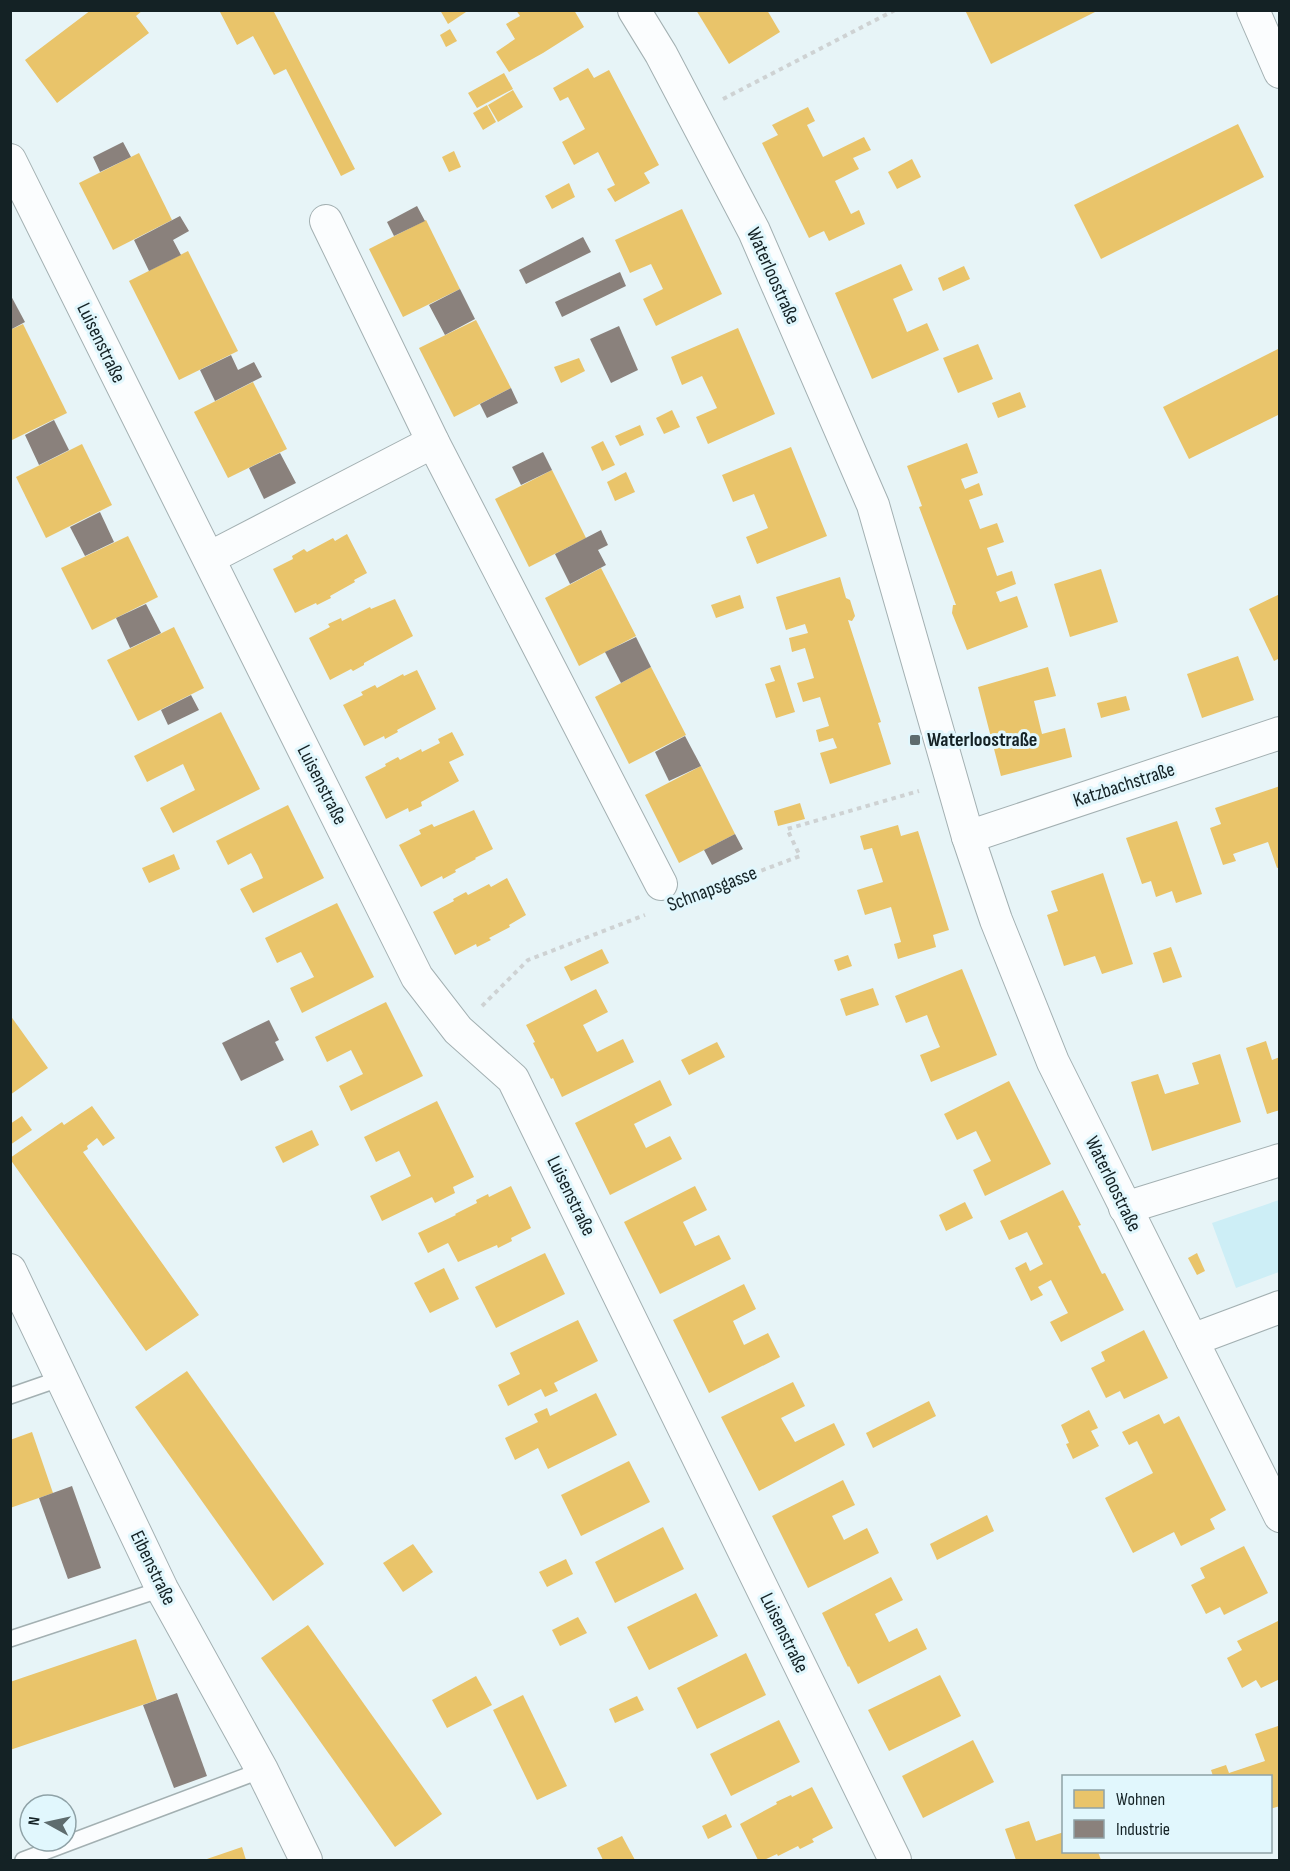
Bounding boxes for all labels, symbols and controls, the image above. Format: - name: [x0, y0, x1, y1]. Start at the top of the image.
- street label: Waterloostraße: [741, 224, 805, 328]
- street label: Luisenstraße: [71, 299, 131, 387]
- place label: Waterloostraße: [927, 728, 1037, 752]
- marker: Waterloostraße: [908, 733, 922, 747]
- street label: Luisenstraße: [292, 741, 352, 829]
- street label: Katzbachstraße: [1070, 757, 1178, 813]
- street label: Schnapsgasse: [664, 861, 760, 917]
- street label: Waterloostraße: [1080, 1132, 1146, 1236]
- street label: Luisenstraße: [541, 1152, 601, 1240]
- street label: Eibenstraße: [125, 1527, 181, 1609]
- street label: Luisenstraße: [754, 1589, 814, 1677]
- legend: [1062, 1775, 1272, 1853]
- text: Wohnen: [1116, 1789, 1165, 1810]
- north arrow: [18, 1793, 78, 1853]
- text: N: [25, 1816, 45, 1827]
- text: Industrie: [1116, 1819, 1170, 1840]

